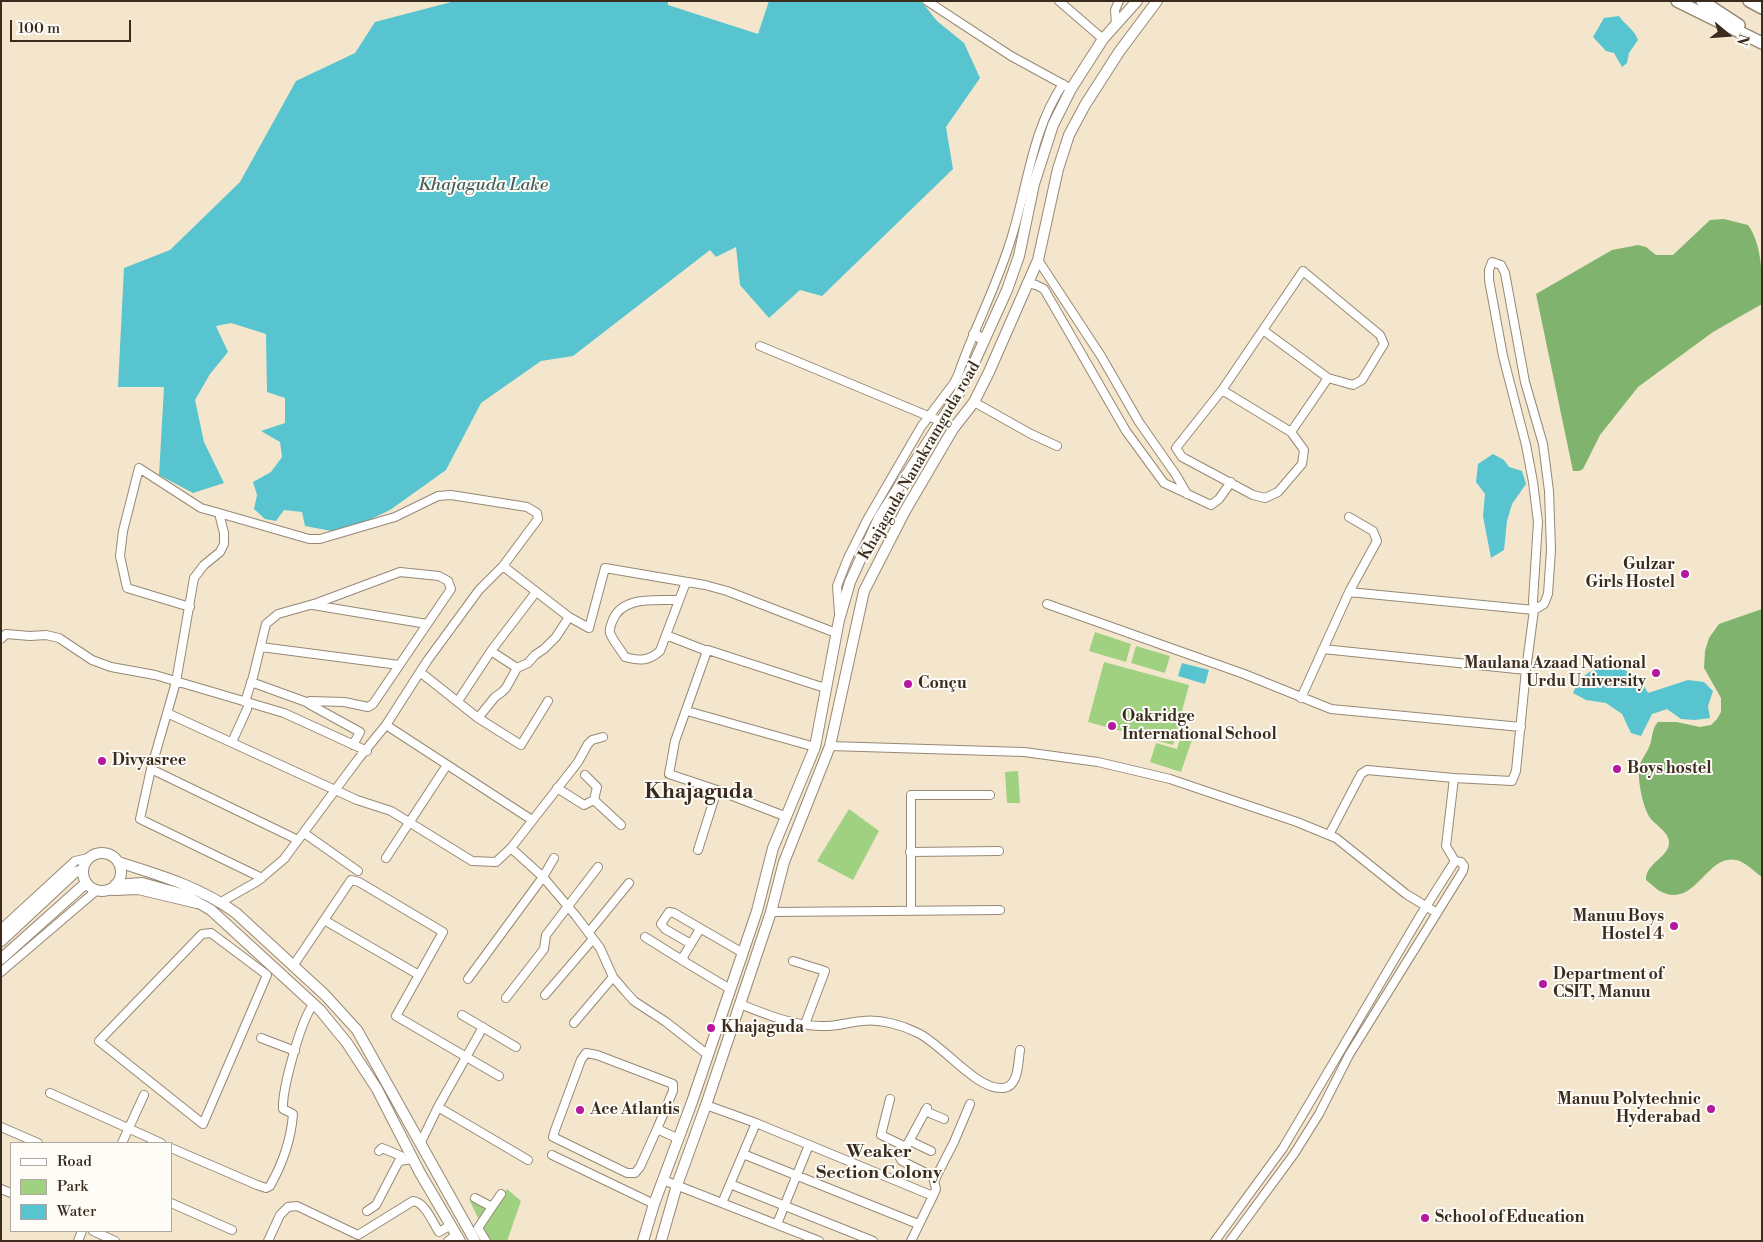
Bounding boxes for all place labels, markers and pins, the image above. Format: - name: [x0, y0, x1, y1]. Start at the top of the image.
- place label: Gulzar Girls Hostel: [1586, 555, 1675, 593]
- marker: Gulzar Girls Hostel: [1679, 568, 1691, 580]
- place label: Maulana Azaad National Urdu University: [1464, 654, 1646, 692]
- marker: Maulana Azaad National Urdu University: [1650, 667, 1662, 679]
- place label: Conçu: [918, 674, 967, 694]
- marker: Conçu: [902, 678, 914, 690]
- place label: Oakridge International School: [1122, 707, 1277, 745]
- marker: Oakridge International School: [1106, 720, 1118, 732]
- place label: Divyasree: [112, 751, 186, 771]
- marker: Divyasree: [96, 755, 108, 767]
- place label: Boys hostel: [1627, 759, 1712, 779]
- marker: Boys hostel: [1611, 763, 1623, 775]
- place label: Manuu Boys Hostel 4: [1572, 907, 1664, 945]
- marker: Manuu Boys Hostel 4: [1668, 920, 1680, 932]
- place label: Department of CSIT, Manuu: [1553, 965, 1663, 1003]
- marker: Department of CSIT, Manuu: [1537, 978, 1549, 990]
- place label: Khajaguda: [721, 1018, 804, 1038]
- marker: Khajaguda: [705, 1022, 717, 1034]
- place label: Manuu Polytechnic Hyderabad: [1557, 1090, 1701, 1128]
- place label: Ace Atlantis: [590, 1100, 680, 1120]
- marker: Manuu Polytechnic Hyderabad: [1705, 1103, 1717, 1115]
- marker: Ace Atlantis: [574, 1104, 586, 1116]
- place label: School of Education: [1435, 1208, 1584, 1228]
- marker: School of Education: [1419, 1212, 1431, 1224]

